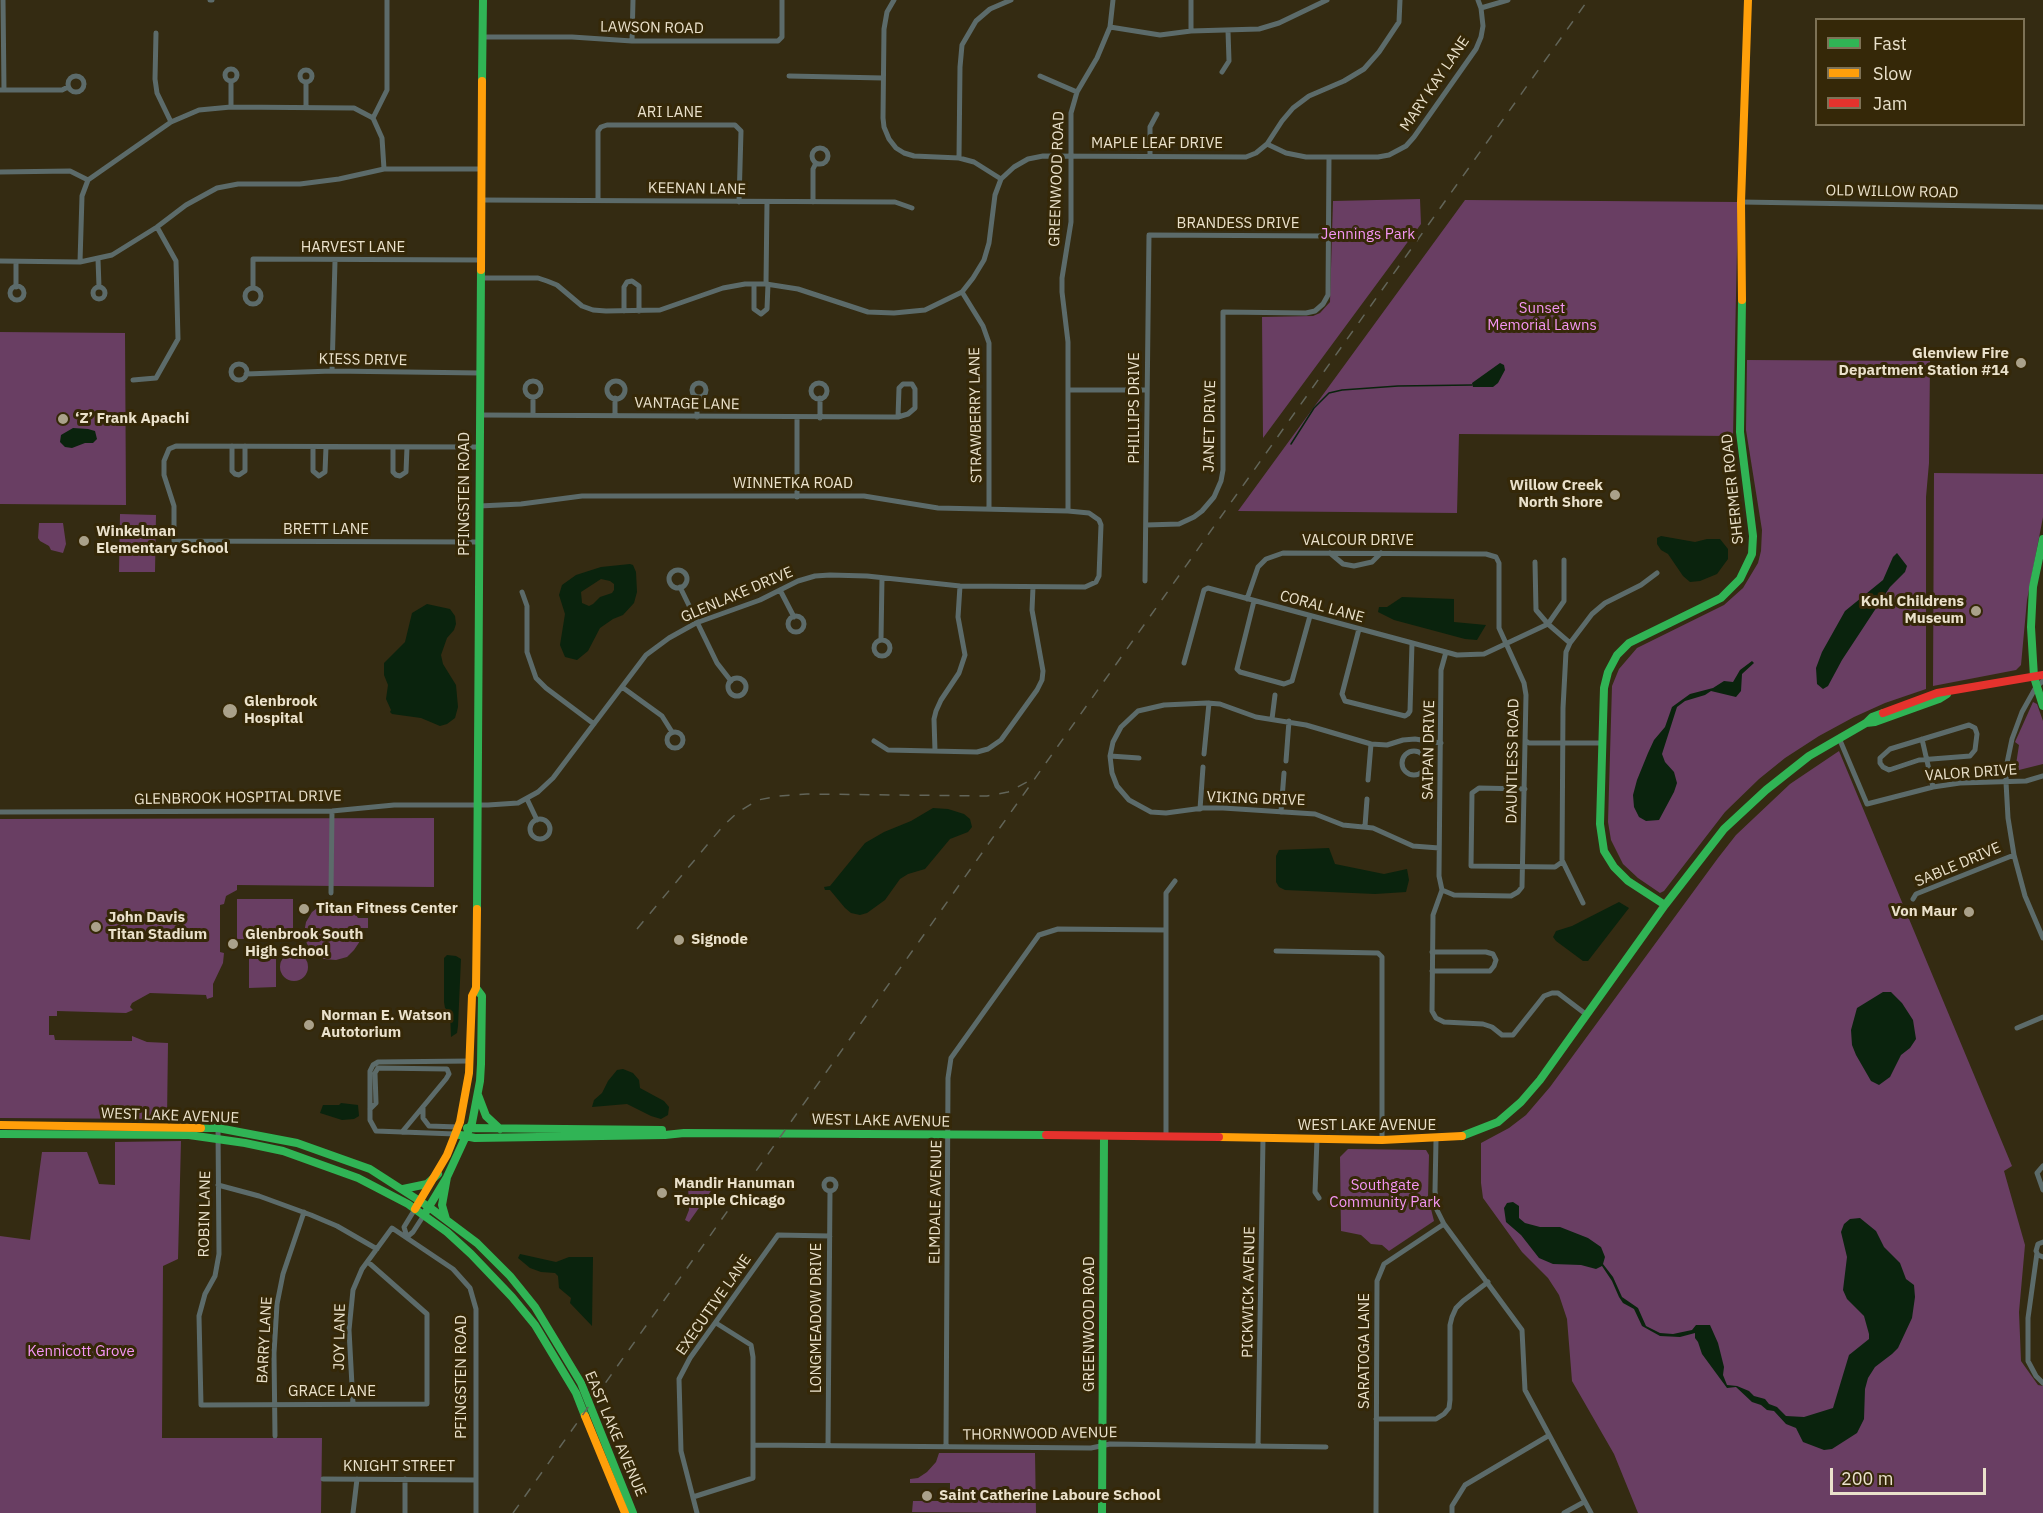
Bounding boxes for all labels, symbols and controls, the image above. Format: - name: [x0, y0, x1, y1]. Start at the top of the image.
- street label: LAWSON ROAD: [600, 18, 704, 38]
- legend: [1815, 18, 2025, 126]
- text: Fast: [1873, 32, 1907, 55]
- street label: MARY KAY LANE: [1397, 33, 1473, 135]
- text: Slow: [1873, 62, 1912, 85]
- text: Jam: [1873, 92, 1908, 115]
- street label: ARI LANE: [637, 104, 703, 122]
- street label: GREENWOOD ROAD: [1046, 111, 1068, 247]
- street label: MAPLE LEAF DRIVE: [1091, 135, 1223, 153]
- street label: KEENAN LANE: [648, 179, 746, 199]
- street label: OLD WILLOW ROAD: [1825, 182, 1959, 202]
- street label: BRANDESS DRIVE: [1177, 215, 1299, 233]
- park label: Jennings Park: [1321, 226, 1415, 244]
- street label: HARVEST LANE: [301, 239, 405, 257]
- park label: Sunset Memorial Lawns: [1487, 300, 1597, 335]
- place label: Glenview Fire Department Station #14: [1839, 345, 2009, 380]
- street label: STRAWBERRY LANE: [966, 347, 986, 483]
- street label: KIESS DRIVE: [319, 350, 407, 370]
- street label: PHILLIPS DRIVE: [1126, 352, 1144, 464]
- marker: Glenview Fire Department Station #14: [2014, 356, 2028, 370]
- street label: JANET DRIVE: [1200, 380, 1220, 472]
- street label: VANTAGE LANE: [634, 394, 740, 414]
- place label: ‘Z’ Frank Apachi: [75, 410, 189, 428]
- marker: ‘Z’ Frank Apachi: [56, 412, 70, 426]
- street label: PFINGSTEN ROAD: [456, 432, 474, 556]
- street label: SHERMER ROAD: [1718, 433, 1748, 545]
- street label: WINNETKA ROAD: [733, 475, 853, 493]
- place label: Willow Creek North Shore: [1509, 477, 1603, 512]
- marker: Willow Creek North Shore: [1608, 488, 1622, 502]
- street label: BRETT LANE: [283, 521, 369, 539]
- place label: Winkelman Elementary School: [96, 523, 228, 558]
- street label: VALCOUR DRIVE: [1302, 532, 1414, 550]
- marker: Winkelman Elementary School: [77, 534, 91, 548]
- street label: GLENLAKE DRIVE: [678, 563, 796, 627]
- street label: CORAL LANE: [1278, 587, 1366, 627]
- place label: Kohl Childrens Museum: [1861, 593, 1964, 628]
- marker: Kohl Childrens Museum: [1969, 604, 1983, 618]
- place label: Glenbrook Hospital: [244, 693, 317, 728]
- street label: DAUNTLESS ROAD: [1503, 698, 1523, 824]
- street label: SAIPAN DRIVE: [1419, 700, 1439, 800]
- marker: Glenbrook Hospital: [221, 702, 239, 720]
- street label: VALOR DRIVE: [1924, 761, 2018, 785]
- street label: GLENBROOK HOSPITAL DRIVE: [134, 787, 342, 809]
- street label: VIKING DRIVE: [1206, 788, 1306, 810]
- street label: SABLE DRIVE: [1912, 839, 2004, 891]
- place label: Titan Fitness Center: [316, 900, 458, 918]
- marker: Titan Fitness Center: [297, 902, 311, 916]
- place label: Von Maur: [1891, 903, 1957, 921]
- marker: Von Maur: [1962, 905, 1976, 919]
- place label: John Davis Titan Stadium: [108, 909, 207, 944]
- marker: John Davis Titan Stadium: [89, 920, 103, 934]
- place label: Glenbrook South High School: [245, 926, 363, 961]
- place label: Signode: [691, 931, 748, 949]
- marker: Signode: [672, 933, 686, 947]
- marker: Glenbrook South High School: [226, 937, 240, 951]
- place label: Norman E. Watson Autotorium: [321, 1007, 451, 1042]
- marker: Norman E. Watson Autotorium: [302, 1018, 316, 1032]
- street label: WEST LAKE AVENUE: [101, 1105, 239, 1127]
- street label: WEST LAKE AVENUE: [812, 1111, 950, 1131]
- street label: WEST LAKE AVENUE: [1298, 1117, 1436, 1135]
- street label: ELMDALE AVENUE: [926, 1140, 946, 1264]
- street label: ROBIN LANE: [195, 1170, 215, 1258]
- place label: Mandir Hanuman Temple Chicago: [674, 1175, 795, 1210]
- park label: Southgate Community Park: [1329, 1177, 1441, 1212]
- marker: Mandir Hanuman Temple Chicago: [655, 1186, 669, 1200]
- street label: PICKWICK AVENUE: [1239, 1226, 1259, 1358]
- street label: LONGMEADOW DRIVE: [808, 1243, 826, 1393]
- street label: EXECUTIVE LANE: [673, 1251, 755, 1359]
- street label: GREENWOOD ROAD: [1081, 1256, 1099, 1392]
- street label: SARATOGA LANE: [1356, 1293, 1374, 1409]
- street label: BARRY LANE: [254, 1296, 276, 1384]
- street label: JOY LANE: [330, 1303, 350, 1371]
- street label: PFINGSTEN ROAD: [453, 1315, 471, 1439]
- park label: Kennicott Grove: [27, 1343, 135, 1361]
- street label: EAST LAKE AVENUE: [580, 1369, 650, 1499]
- street label: GRACE LANE: [288, 1383, 376, 1401]
- street label: THORNWOOD AVENUE: [963, 1424, 1117, 1444]
- scale bar: [1833, 1456, 1989, 1494]
- street label: KNIGHT STREET: [343, 1458, 455, 1476]
- text: 200 m: [1841, 1467, 1893, 1490]
- place label: Saint Catherine Laboure School: [939, 1487, 1161, 1505]
- marker: Saint Catherine Laboure School: [920, 1489, 934, 1503]

